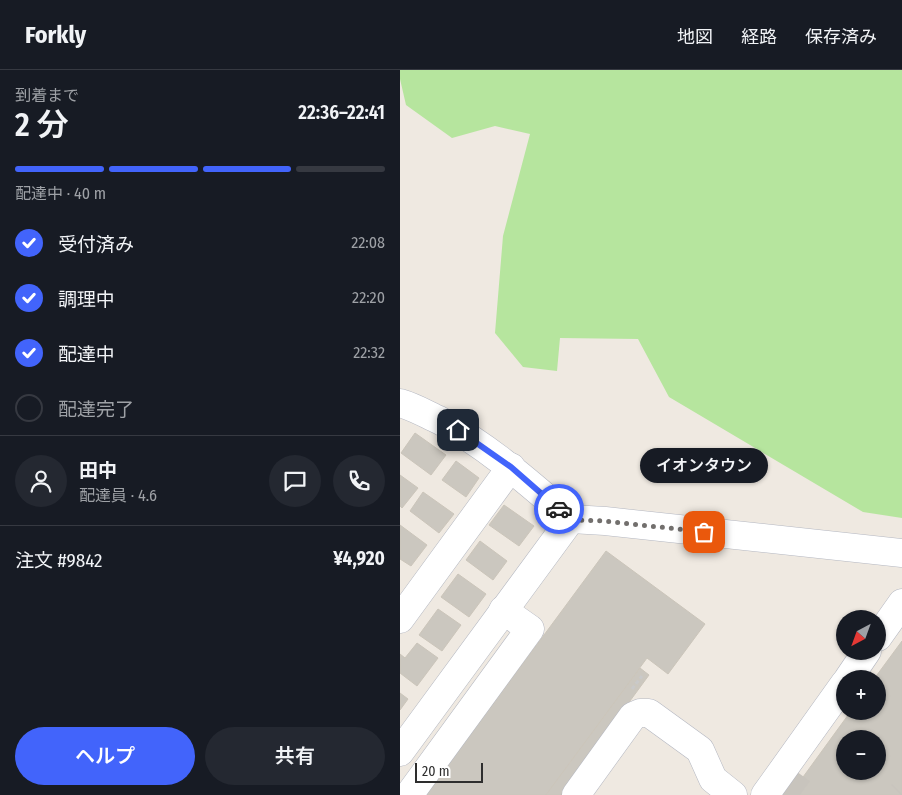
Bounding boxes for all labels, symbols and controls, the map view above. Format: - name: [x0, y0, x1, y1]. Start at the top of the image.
- text: Forkly: [25, 21, 86, 49]
- text: 地図: [677, 26, 713, 48]
- text: 経路: [741, 26, 777, 48]
- text: 保存済み: [805, 26, 877, 48]
- text: 到着まで: [15, 86, 79, 105]
- text: 22:36–22:41: [298, 101, 385, 124]
- text: 2 分: [15, 106, 69, 144]
- text: 配達中 · 40 m: [15, 184, 106, 203]
- icon: check: [15, 229, 43, 257]
- text: 受付済み: [58, 233, 134, 256]
- text: 22:08: [351, 233, 385, 252]
- icon: check: [15, 284, 43, 312]
- text: 調理中: [58, 288, 115, 311]
- text: 22:20: [352, 288, 385, 307]
- icon: check: [15, 339, 43, 367]
- text: 配達中: [58, 343, 115, 366]
- text: 22:32: [353, 343, 385, 362]
- text: 配達完了: [58, 398, 134, 421]
- pin: [437, 409, 479, 451]
- icon: home: [444, 416, 472, 444]
- callout: イオンタウン: [640, 447, 768, 482]
- button: person: [15, 455, 67, 507]
- button: chat: [269, 455, 321, 507]
- button: phone: [333, 455, 385, 507]
- text: イオンタウン: [656, 456, 752, 475]
- text: 田中: [79, 459, 117, 482]
- courier: [534, 484, 584, 534]
- text: 配達員 · 4.6: [79, 486, 157, 505]
- icon: car: [545, 495, 573, 523]
- pin: [683, 511, 725, 553]
- icon: bag: [690, 518, 718, 546]
- text: ¥4,920: [333, 547, 385, 570]
- text: 注文 #9842: [15, 549, 103, 572]
- north arrow: [836, 610, 886, 660]
- map controls: [836, 610, 886, 780]
- button: +: [836, 670, 886, 720]
- button: ヘルプ: [15, 727, 195, 785]
- button: 共有: [205, 727, 385, 785]
- button: −: [836, 730, 886, 780]
- scale bar: [415, 760, 482, 783]
- text: 20 m: [422, 763, 450, 780]

